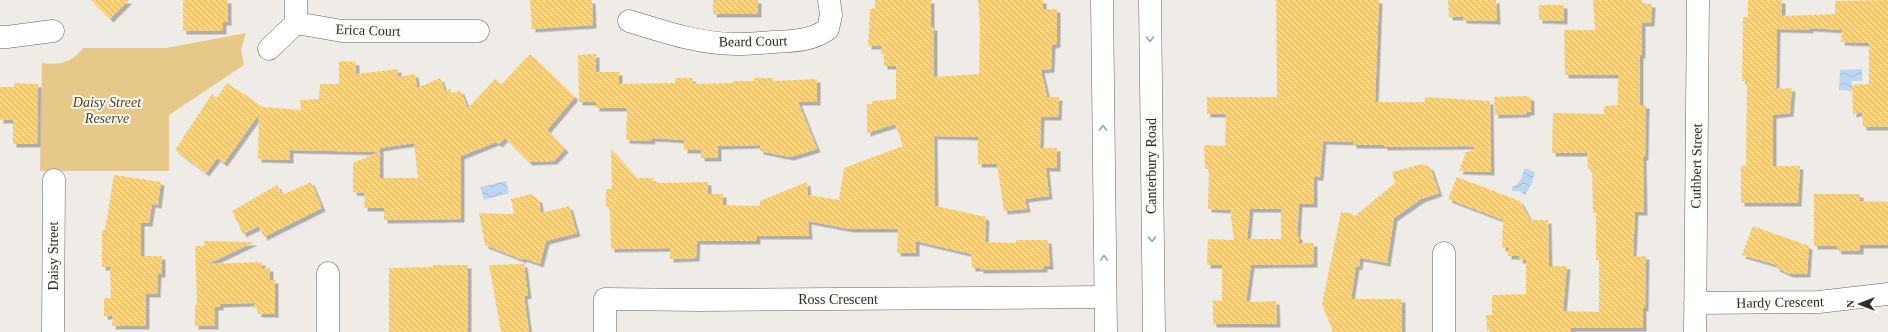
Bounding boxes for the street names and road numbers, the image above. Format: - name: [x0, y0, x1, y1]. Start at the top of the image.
- street label: Erica Court: [335, 22, 401, 39]
- street label: Beard Court: [718, 33, 788, 50]
- street label: Canterbury Road: [1144, 118, 1159, 214]
- street label: Cuthbert Street: [1688, 123, 1705, 209]
- street label: Daisy Street: [46, 221, 61, 290]
- street label: Ross Crescent: [798, 292, 878, 307]
- street label: Hardy Crescent: [1736, 294, 1824, 311]

